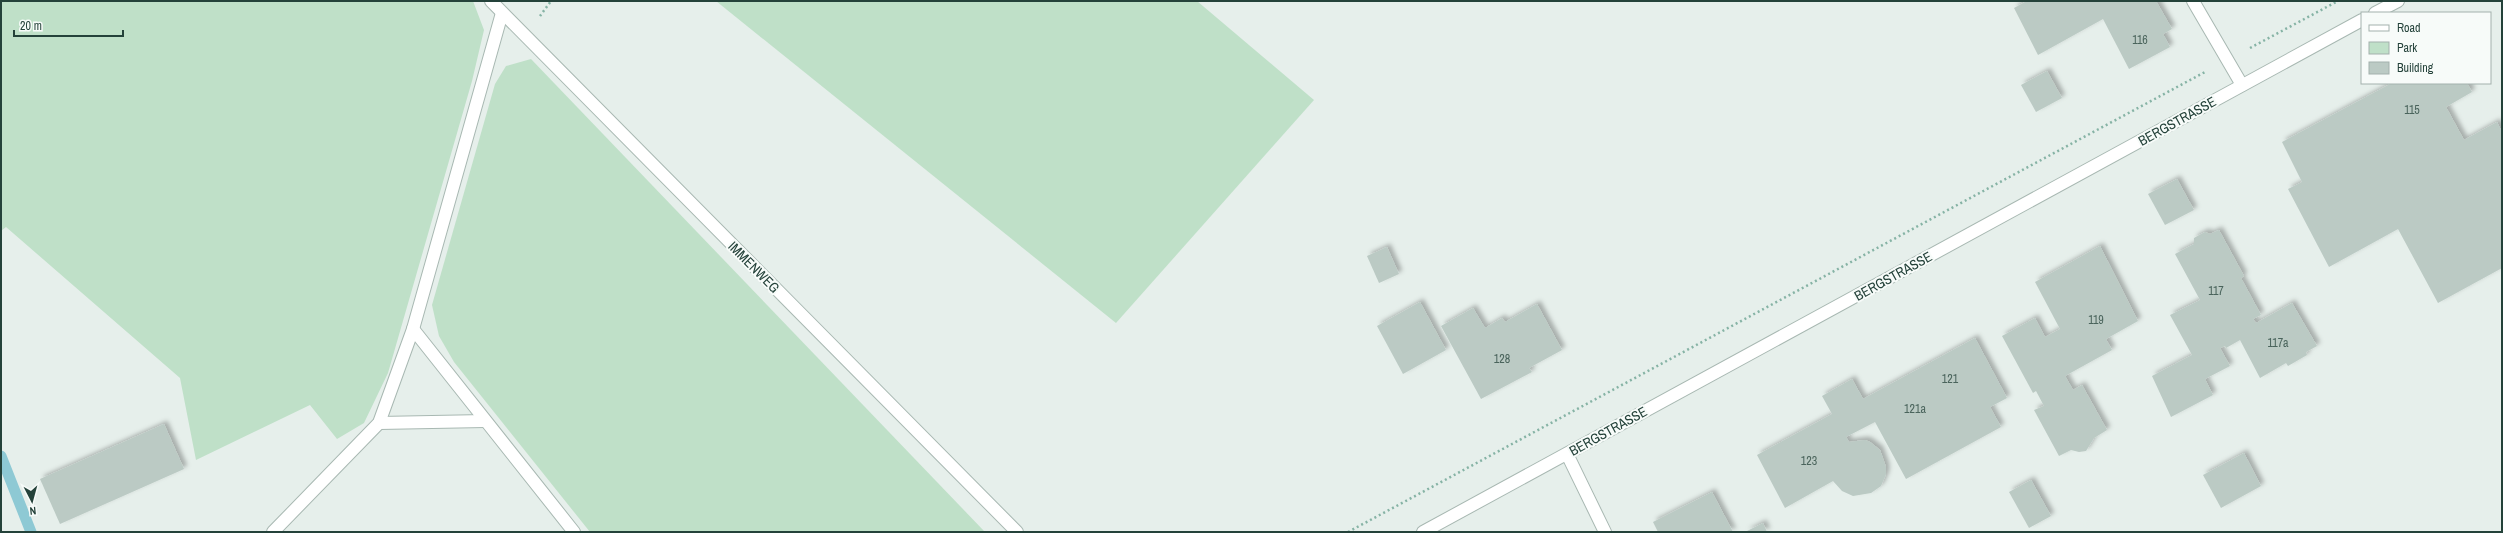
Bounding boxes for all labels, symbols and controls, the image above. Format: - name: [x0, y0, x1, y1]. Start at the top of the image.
- scale bar: [14, 12, 123, 38]
- legend: [2361, 12, 2491, 84]
- text: 20 m: [20, 18, 42, 34]
- text: Road: [2397, 20, 2421, 36]
- house number: 116: [2132, 32, 2148, 48]
- text: Park: [2397, 40, 2417, 56]
- text: Building: [2397, 60, 2434, 76]
- street label: BERGSTRASSE: [2135, 92, 2219, 150]
- house number: 115: [2404, 102, 2420, 118]
- street label: IMMENWEG: [724, 237, 784, 297]
- street label: BERGSTRASSE: [1851, 247, 1935, 305]
- house number: 117: [2208, 283, 2224, 299]
- house number: 119: [2088, 312, 2104, 328]
- house number: 117a: [2267, 335, 2289, 351]
- house number: 128: [1494, 351, 1510, 367]
- house number: 121: [1942, 371, 1959, 387]
- house number: 121a: [1904, 401, 1926, 417]
- street label: BERGSTRASSE: [1566, 402, 1650, 460]
- house number: 123: [1801, 453, 1817, 469]
- north arrow: [12, 481, 52, 521]
- text: N: [29, 504, 37, 518]

